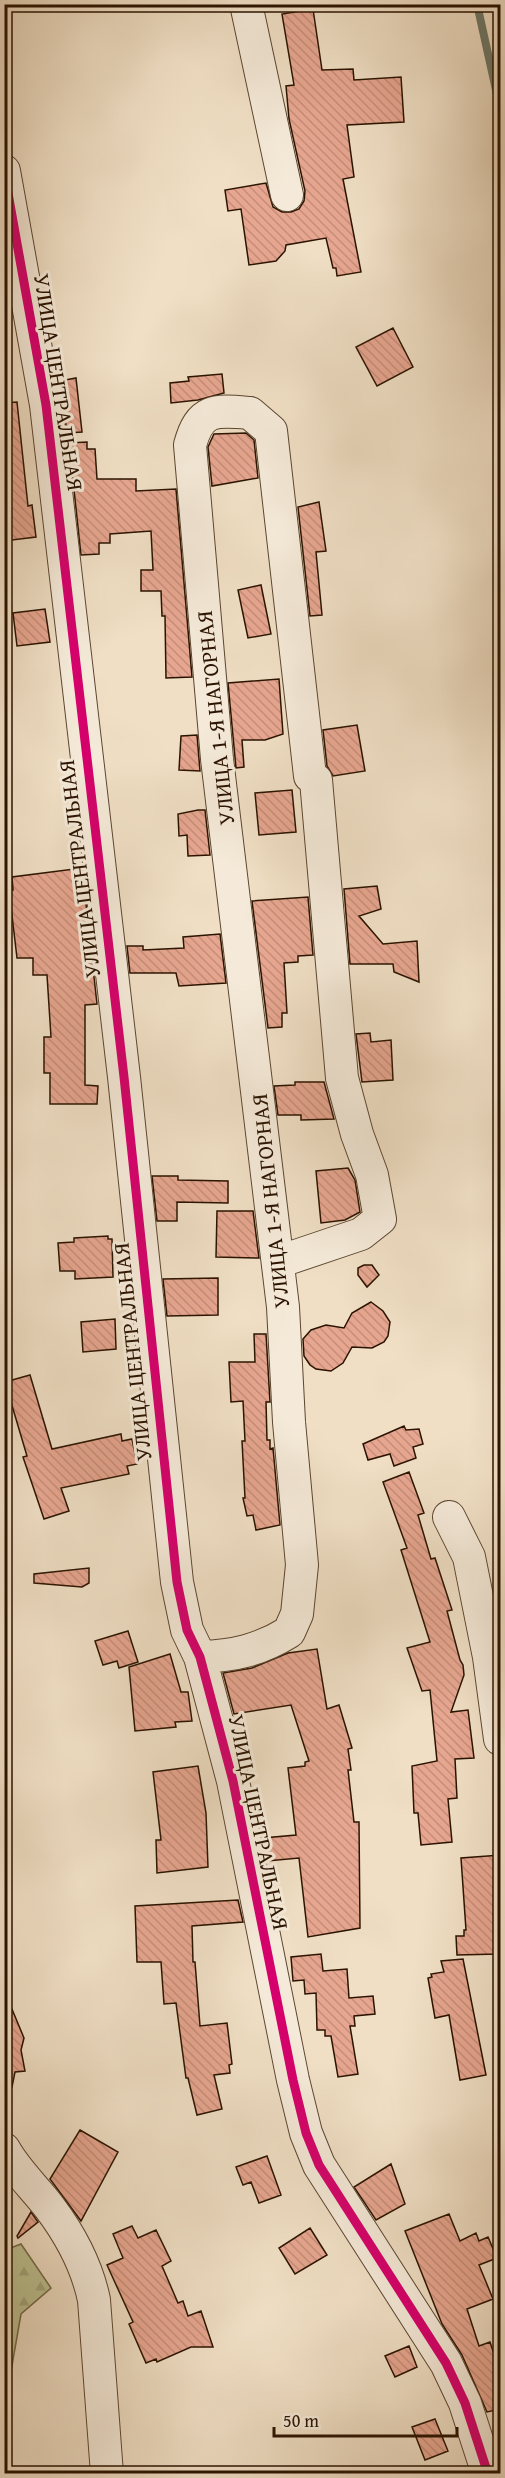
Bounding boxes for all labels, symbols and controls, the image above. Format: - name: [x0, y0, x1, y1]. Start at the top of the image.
- street label: УЛИЦА ЦЕНТРАЛЬНАЯ: [26, 271, 92, 493]
- street label: УЛИЦА 1-Я НАГОРНАЯ: [188, 609, 242, 827]
- street label: УЛИЦА ЦЕНТРАЛЬНАЯ: [50, 758, 108, 980]
- street label: УЛИЦА 1-Я НАГОРНАЯ: [243, 1092, 297, 1310]
- street label: УЛИЦА ЦЕНТРАЛЬНАЯ: [105, 1241, 159, 1463]
- street label: УЛИЦА ЦЕНТРАЛЬНАЯ: [221, 1712, 297, 1933]
- scale bar: [274, 2400, 457, 2438]
- text: 50 m: [283, 2407, 319, 2434]

